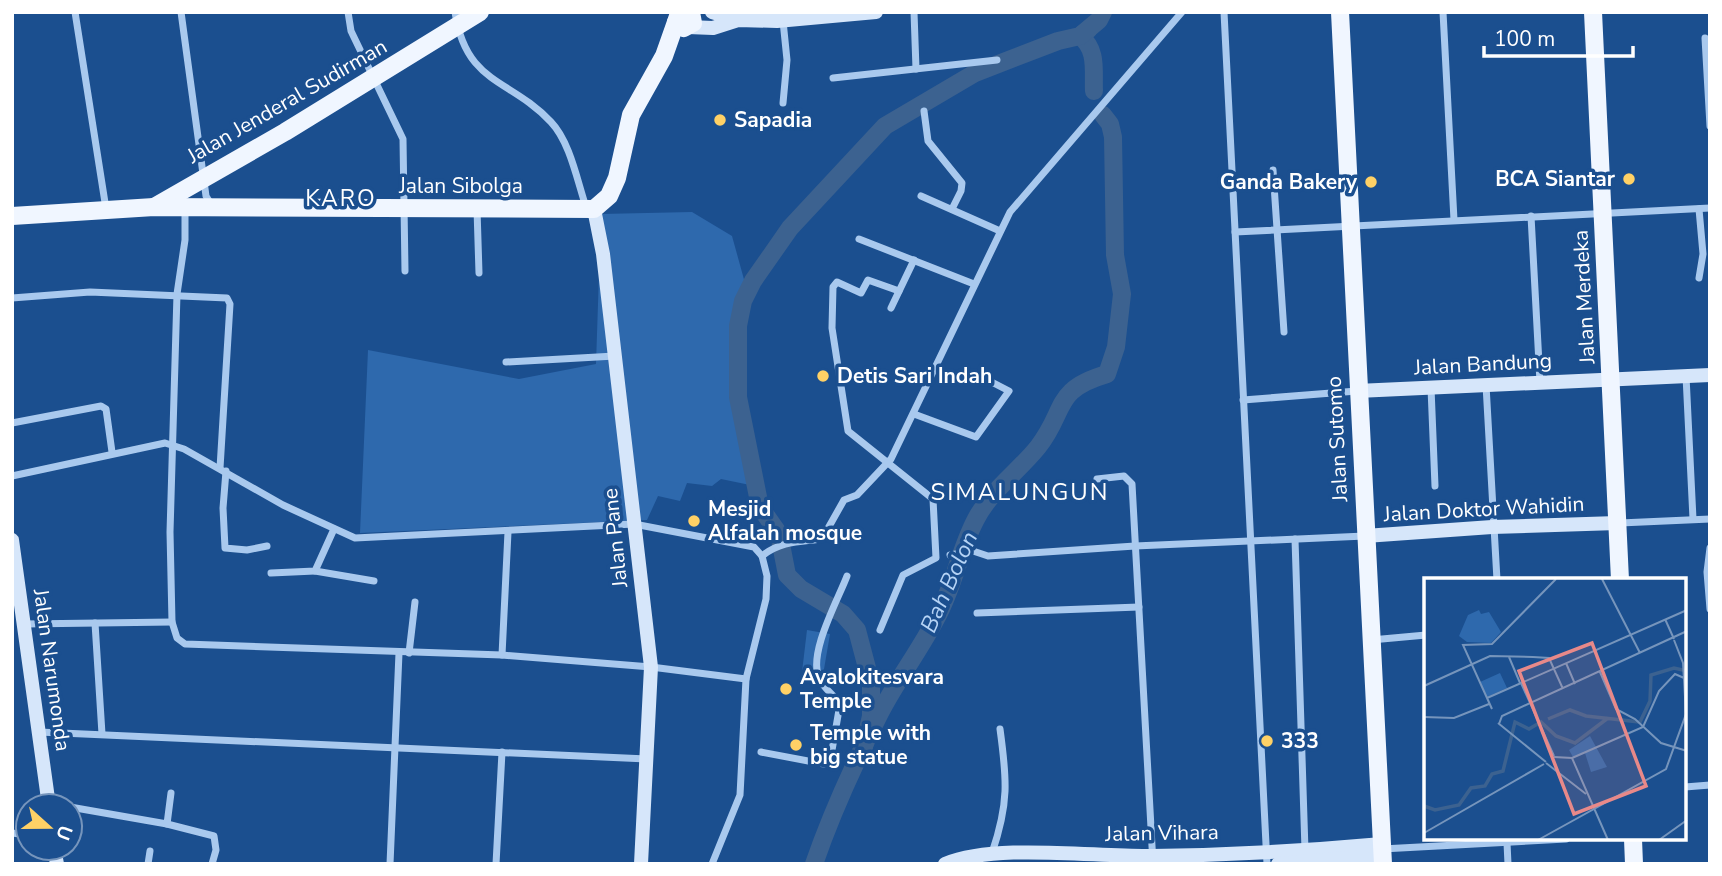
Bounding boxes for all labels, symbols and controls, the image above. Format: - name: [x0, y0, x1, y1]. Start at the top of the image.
- scale bar: [1484, 14, 1633, 58]
- text: 100 m: [1494, 25, 1555, 53]
- street label: Jalan Jenderal Sudirman: [181, 32, 392, 170]
- place label: Sapadia: [734, 106, 812, 134]
- marker: Sapadia: [712, 112, 728, 128]
- place label: BCA Siantar: [1495, 165, 1616, 193]
- place label: Ganda Bakery: [1220, 168, 1358, 196]
- marker: BCA Siantar: [1621, 171, 1637, 187]
- street label: Jalan Sibolga: [398, 172, 523, 200]
- marker: Ganda Bakery: [1363, 174, 1379, 190]
- district label: KARO: [305, 183, 377, 214]
- street label: Jalan Merdeka: [1567, 229, 1602, 366]
- street label: Jalan Bandung: [1412, 346, 1553, 382]
- place label: Detis Sari Indah: [837, 362, 992, 390]
- marker: Detis Sari Indah: [815, 368, 831, 384]
- street label: Jalan Sutomo: [1320, 375, 1354, 504]
- district label: SIMALUNGUN: [930, 476, 1110, 508]
- street label: Jalan Pane: [596, 487, 634, 590]
- street label: Jalan Doktor Wahidin: [1382, 490, 1585, 528]
- place label: Mesjid Alfalah mosque: [708, 495, 862, 547]
- marker: Mesjid Alfalah mosque: [686, 513, 702, 529]
- water label: Bah Bolon: [913, 527, 985, 637]
- inset map: [1424, 578, 1687, 841]
- street label: Jalan Narumonda: [27, 586, 77, 753]
- place label: Avalokitesvara Temple: [800, 663, 944, 715]
- marker: Avalokitesvara Temple: [778, 681, 794, 697]
- place label: Temple with big statue: [810, 719, 931, 771]
- place label: 333: [1281, 727, 1319, 755]
- marker: 333: [1259, 733, 1275, 749]
- marker: Temple with big statue: [788, 737, 804, 753]
- north arrow: [14, 792, 84, 862]
- street label: Jalan Vihara: [1104, 818, 1219, 848]
- text: U: [49, 822, 79, 844]

